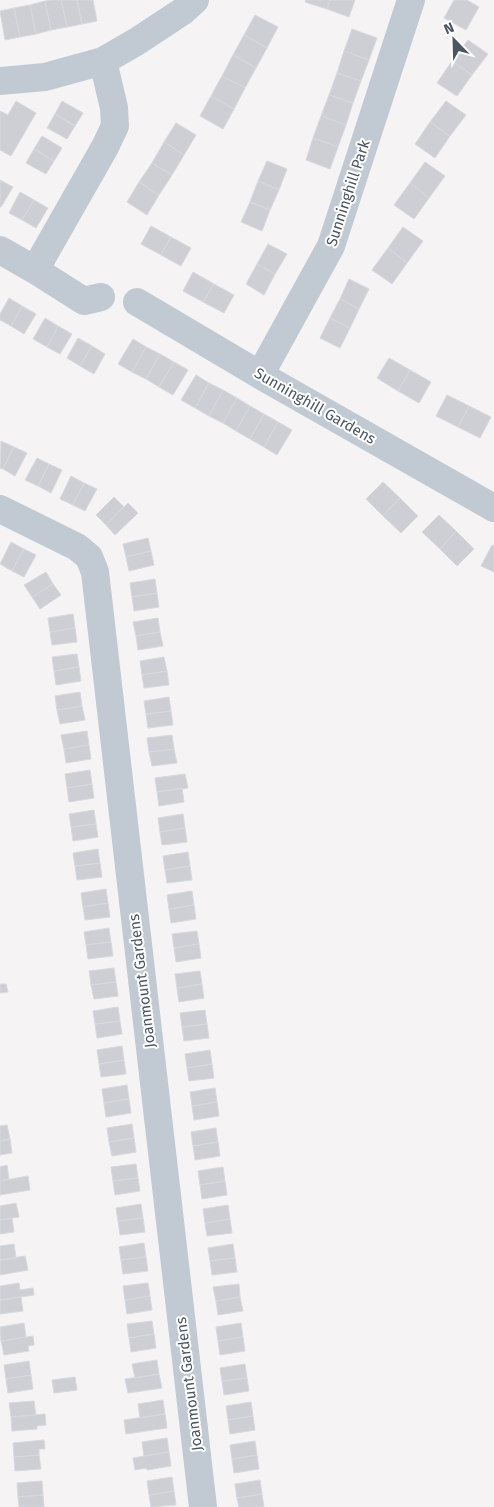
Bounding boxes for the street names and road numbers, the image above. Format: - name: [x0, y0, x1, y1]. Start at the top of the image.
- street label: Sunninghill Park: [322, 137, 374, 248]
- street label: Sunninghill Gardens: [251, 364, 379, 448]
- street label: Joanmount Gardens: [125, 913, 159, 1049]
- street label: Joanmount Gardens: [172, 1316, 206, 1452]

